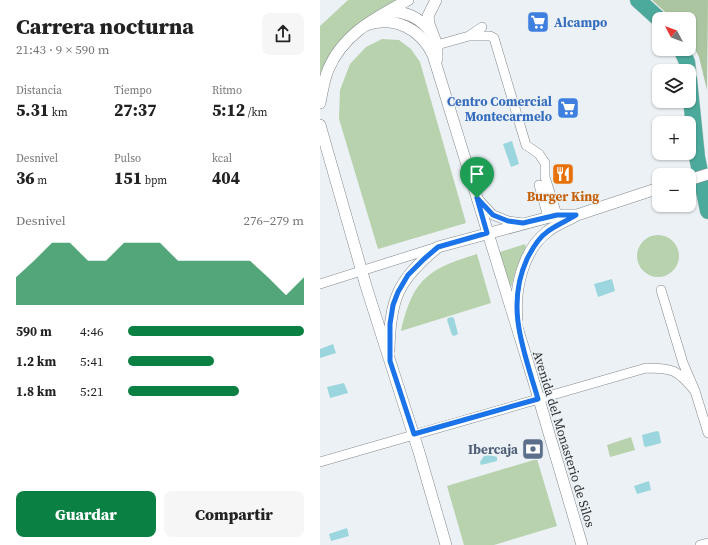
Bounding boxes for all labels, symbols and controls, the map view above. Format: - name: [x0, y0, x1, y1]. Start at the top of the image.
- supermarket icon: Alcampo: [525, 9, 551, 35]
- text: Carrera nocturna: [16, 11, 194, 41]
- north arrow: [652, 12, 696, 56]
- map controls: [652, 12, 696, 212]
- button: share: [262, 13, 304, 55]
- place label: Alcampo: [554, 14, 607, 31]
- text: 21:43 · 9 × 590 m: [16, 41, 110, 58]
- button: layers: [652, 64, 696, 108]
- text: Distancia: [16, 83, 62, 98]
- text: Tiempo: [114, 83, 152, 98]
- text: Ritmo: [212, 83, 242, 98]
- place label: Centro Comercial Montecarmelo: [447, 93, 552, 125]
- supermarket icon: Centro Comercial Montecarmelo: [555, 95, 581, 121]
- text: 5.31: [16, 98, 49, 122]
- text: 27:37: [114, 98, 157, 122]
- text: 5:12: [212, 98, 245, 122]
- text: km: [49, 105, 68, 120]
- text: /km: [245, 105, 267, 120]
- button: +: [652, 116, 696, 160]
- text: Desnivel: [16, 151, 58, 166]
- text: Pulso: [114, 151, 141, 166]
- text: kcal: [212, 151, 232, 166]
- pin: [460, 157, 494, 198]
- restaurant icon: Burger King: [550, 161, 576, 187]
- icon: arrive: [466, 163, 488, 185]
- text: 36: [16, 166, 35, 190]
- text: 151: [114, 166, 142, 190]
- text: 404: [212, 166, 240, 190]
- button: −: [652, 168, 696, 212]
- text: m: [35, 173, 47, 188]
- text: bpm: [142, 173, 167, 188]
- place label: Burger King: [527, 188, 599, 205]
- text: Desnivel: [16, 212, 66, 229]
- text: 276–279 m: [244, 212, 304, 229]
- text: 590 m: [16, 323, 52, 340]
- text: 4:46: [80, 323, 103, 340]
- street label: Avenida del Monasterio de Silos: [529, 349, 599, 530]
- text: 1.2 km: [16, 353, 56, 370]
- text: 5:41: [80, 353, 103, 370]
- text: 1.8 km: [16, 383, 56, 400]
- text: 5:21: [80, 383, 103, 400]
- bank icon: Ibercaja: [520, 436, 546, 462]
- place label: Ibercaja: [468, 441, 518, 458]
- button: Guardar: [16, 491, 156, 537]
- button: Compartir: [164, 491, 304, 537]

